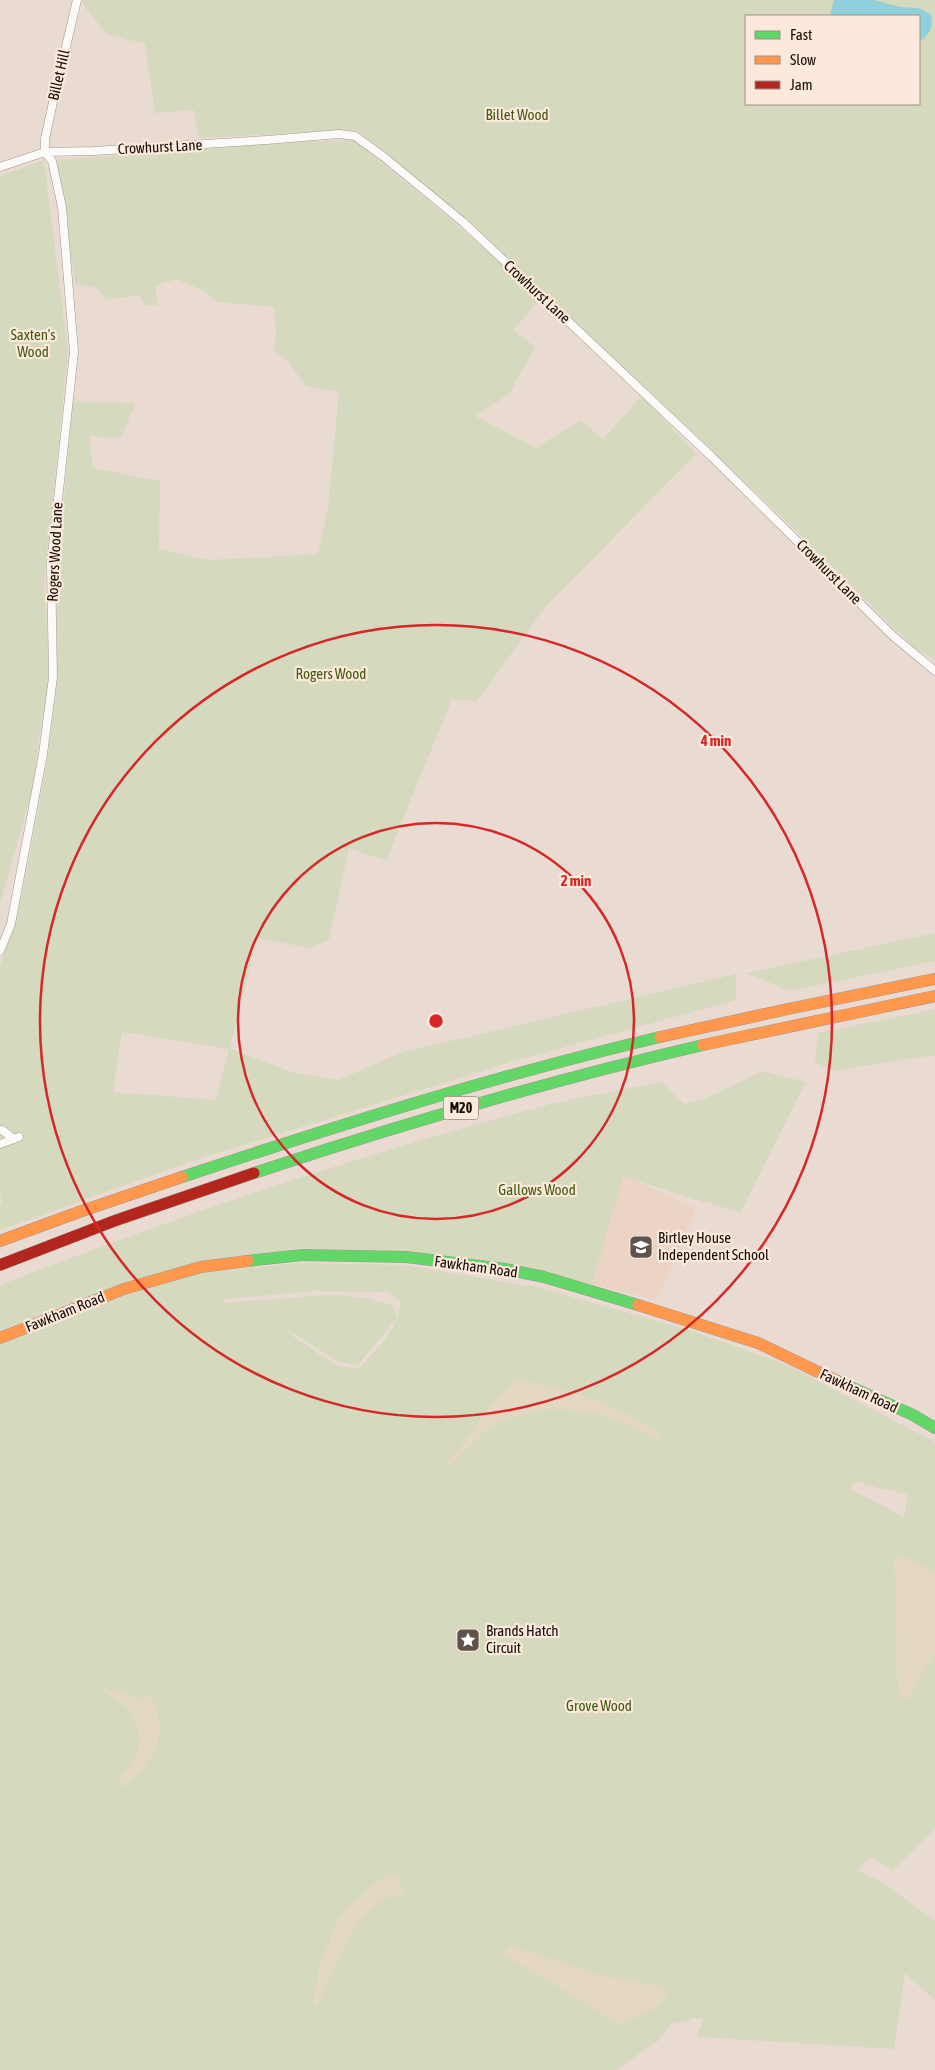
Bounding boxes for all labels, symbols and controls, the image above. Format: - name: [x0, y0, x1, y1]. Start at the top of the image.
- legend: [745, 15, 920, 105]
- text: Fast: [790, 26, 812, 43]
- street label: Billet Hill: [44, 48, 73, 102]
- text: Slow: [790, 51, 816, 68]
- text: Jam: [790, 76, 813, 93]
- park label: Billet Wood: [485, 106, 549, 123]
- street label: Crowhurst Lane: [117, 136, 203, 157]
- street label: Crowhurst Lane: [501, 257, 574, 327]
- park label: Saxten's Wood: [10, 326, 56, 360]
- street label: Rogers Wood Lane: [43, 501, 66, 602]
- street label: Crowhurst Lane: [793, 536, 865, 608]
- park label: Rogers Wood: [296, 665, 366, 682]
- text: 4 min: [700, 732, 731, 749]
- text: 2 min: [561, 872, 591, 889]
- centre of rings: [427, 1012, 445, 1030]
- road number: M20: [444, 1096, 478, 1120]
- park label: Gallows Wood: [498, 1181, 576, 1198]
- place label: Birtley House Independent School: [658, 1229, 769, 1263]
- school or university icon: Birtley House Independent School: [628, 1234, 654, 1260]
- street label: Fawkham Road: [433, 1252, 519, 1281]
- street label: Fawkham Road: [23, 1288, 107, 1335]
- street label: Fawkham Road: [818, 1365, 901, 1416]
- place label: Brands Hatch Circuit: [486, 1622, 559, 1656]
- place icon: Brands Hatch Circuit: [455, 1627, 481, 1653]
- park label: Grove Wood: [566, 1697, 632, 1714]

